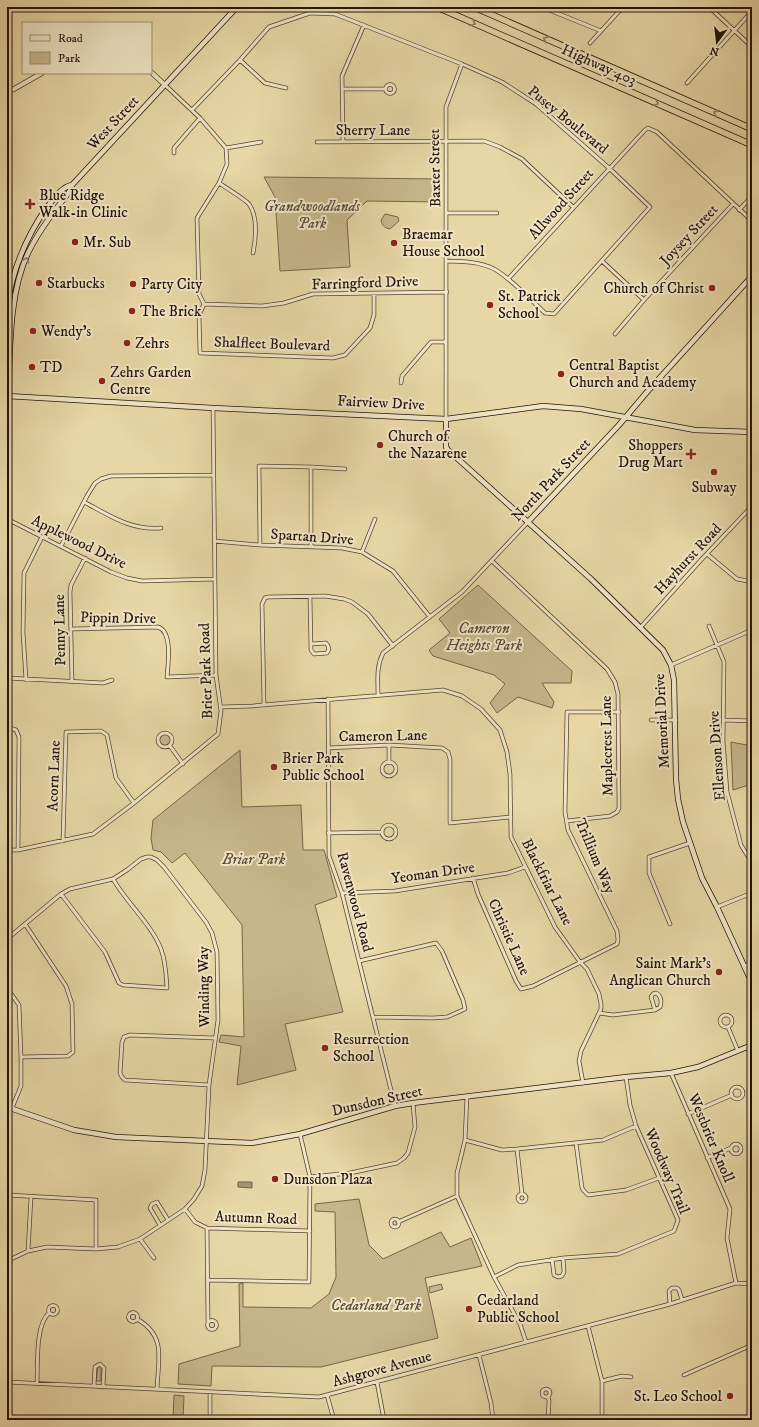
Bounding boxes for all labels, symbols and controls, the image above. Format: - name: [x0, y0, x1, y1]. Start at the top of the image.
- one-way arrow: [470, 18, 477, 26]
- legend: [22, 22, 152, 74]
- north arrow: [697, 22, 737, 62]
- text: Road: [58, 31, 83, 46]
- one-way arrow: [543, 35, 550, 43]
- street label: Highway 403: [559, 40, 639, 90]
- text: N: [708, 43, 721, 59]
- text: Park: [58, 51, 80, 66]
- street label: Pusey Boulevard: [524, 82, 613, 159]
- street label: West Street: [82, 92, 143, 155]
- one-way arrow: [652, 98, 660, 106]
- one-way arrow: [713, 110, 721, 118]
- street label: Sherry Lane: [336, 121, 410, 140]
- street label: Baxter Street: [425, 128, 445, 207]
- street label: Allwood Street: [524, 165, 598, 243]
- place label: Blue Ridge Walk-in Clinic: [38, 186, 128, 222]
- park label: Grandwoodlands Park: [264, 197, 361, 233]
- marker: Blue Ridge Walk-in Clinic: [24, 198, 36, 210]
- street label: Joysey Street: [654, 200, 722, 271]
- place label: Braemar House School: [402, 225, 485, 261]
- place label: Mr. Sub: [83, 233, 131, 252]
- marker: Mr. Sub: [70, 237, 80, 247]
- marker: Braemar House School: [389, 238, 399, 248]
- one-way arrow: [21, 257, 29, 264]
- street label: Farringford Drive: [311, 272, 419, 294]
- place label: Starbucks: [47, 274, 105, 293]
- place label: Party City: [141, 275, 203, 294]
- marker: Starbucks: [34, 278, 44, 288]
- marker: Party City: [128, 279, 138, 289]
- place label: Church of Christ: [604, 279, 704, 298]
- marker: Church of Christ: [707, 283, 717, 293]
- place label: St. Patrick School: [498, 287, 561, 323]
- marker: St. Patrick School: [485, 300, 495, 310]
- place label: The Brick: [140, 302, 202, 321]
- marker: The Brick: [127, 306, 137, 316]
- place label: Wendy's: [40, 322, 91, 341]
- marker: Wendy's: [28, 326, 38, 336]
- street label: Shalfleet Boulevard: [214, 332, 331, 356]
- place label: Zehrs: [135, 334, 169, 353]
- marker: Zehrs: [122, 338, 132, 348]
- place label: Central Baptist Church and Academy: [569, 356, 697, 392]
- place label: TD: [40, 358, 63, 377]
- marker: TD: [27, 362, 37, 372]
- place label: Zehrs Garden Centre: [110, 363, 192, 399]
- marker: Central Baptist Church and Academy: [556, 369, 566, 379]
- marker: Zehrs Garden Centre: [97, 376, 107, 386]
- street label: Fairview Drive: [337, 391, 425, 415]
- place label: Church of the Nazarene: [388, 427, 467, 463]
- street label: North Park Street: [507, 434, 595, 526]
- place label: Shoppers Drug Mart: [618, 436, 683, 472]
- marker: Church of the Nazarene: [375, 440, 385, 450]
- marker: Shoppers Drug Mart: [686, 449, 696, 459]
- marker: Subway: [709, 467, 719, 477]
- place label: Subway: [691, 478, 737, 497]
- street label: Applewood Drive: [28, 511, 130, 573]
- street label: Hayhurst Road: [650, 519, 726, 599]
- street label: Spartan Drive: [270, 525, 354, 549]
- street label: Penny Lane: [50, 594, 70, 666]
- street label: Pippin Drive: [80, 608, 156, 628]
- park label: Cameron Heights Park: [445, 619, 523, 655]
- street label: Brier Park Road: [195, 622, 217, 719]
- street label: Memorial Drive: [650, 673, 674, 769]
- street label: Maplecrest Lane: [597, 696, 617, 796]
- street label: Ellenson Drive: [704, 710, 730, 802]
- street label: Cameron Lane: [338, 726, 428, 746]
- street label: Acorn Lane: [43, 740, 65, 812]
- place label: Brier Park Public School: [282, 749, 365, 785]
- marker: Brier Park Public School: [269, 762, 279, 772]
- street label: Trillium Way: [571, 815, 620, 897]
- street label: Blackfriar Lane: [517, 835, 577, 929]
- park label: Briar Park: [222, 850, 286, 869]
- street label: Ravenwood Road: [333, 850, 378, 955]
- street label: Yeoman Drive: [390, 858, 476, 888]
- street label: Christie Lane: [484, 896, 534, 978]
- street label: Winding Way: [194, 945, 214, 1029]
- place label: Saint Mark's Anglican Church: [609, 954, 711, 990]
- marker: Saint Mark's Anglican Church: [714, 967, 724, 977]
- place label: Resurrection School: [333, 1030, 409, 1066]
- marker: Resurrection School: [320, 1043, 330, 1053]
- street label: Dunsdon Street: [330, 1081, 424, 1121]
- street label: Westbrier Knoll: [683, 1090, 739, 1186]
- street label: Woodway Trail: [640, 1124, 694, 1217]
- place label: Dunsdon Plaza: [283, 1170, 373, 1189]
- marker: Dunsdon Plaza: [270, 1174, 280, 1184]
- street label: Autumn Road: [215, 1207, 298, 1229]
- place label: Cedarland Public School: [477, 1291, 560, 1327]
- park label: Cedarland Park: [331, 1296, 422, 1315]
- marker: Cedarland Public School: [464, 1304, 474, 1314]
- street label: Ashgrove Avenue: [330, 1347, 434, 1391]
- place label: St. Leo School: [634, 1387, 722, 1406]
- marker: St. Leo School: [725, 1391, 735, 1401]

